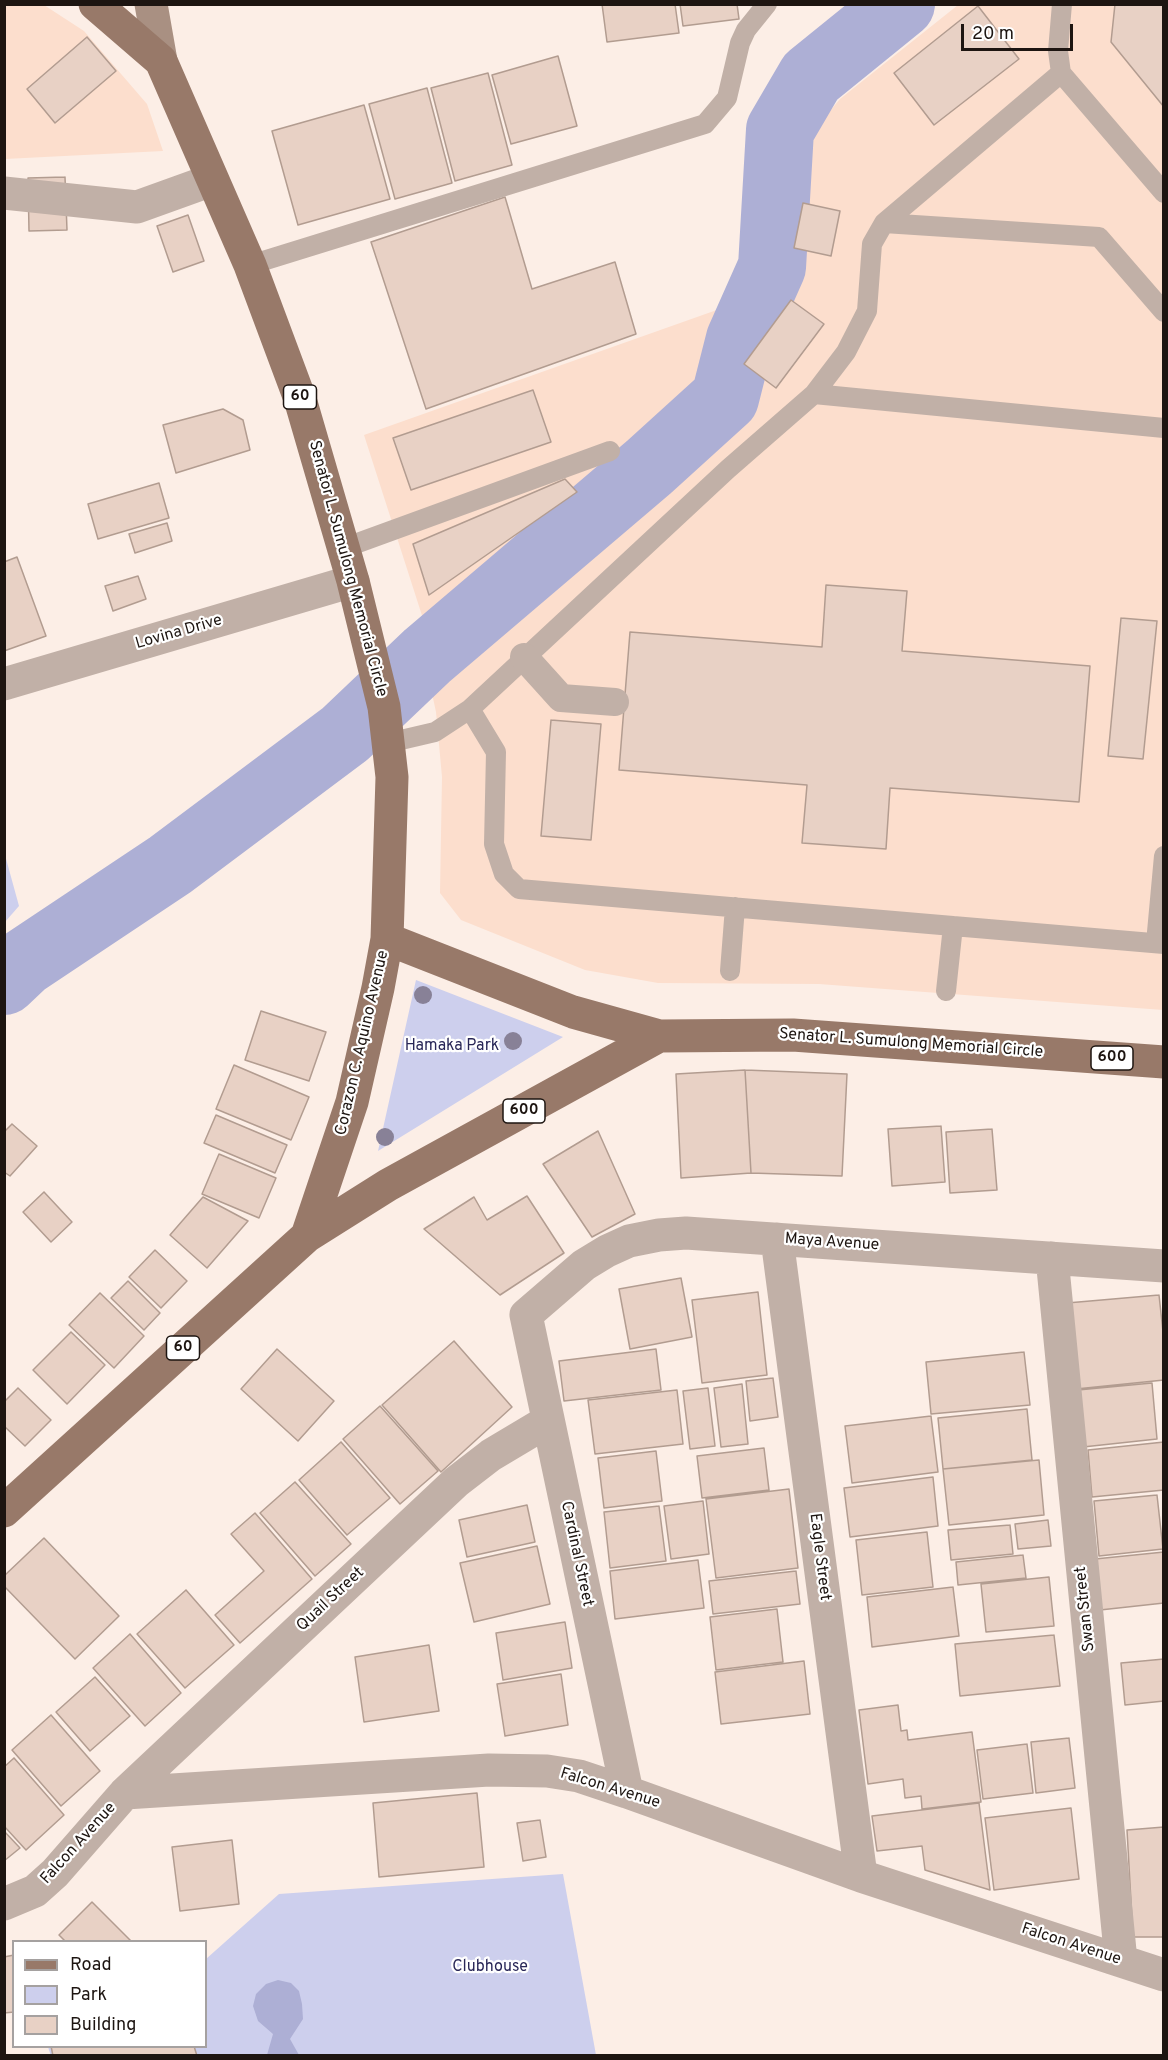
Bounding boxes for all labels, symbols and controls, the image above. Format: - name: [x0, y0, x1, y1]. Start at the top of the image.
- scale bar: [964, 12, 1076, 50]
- text: 20 m: [972, 23, 1014, 46]
- road number: 60: [284, 385, 316, 409]
- street label: Senator L. Sumulong Memorial Circle: [303, 439, 391, 699]
- street label: Lovina Drive: [133, 611, 225, 655]
- street label: Corazon C. Aquino Avenue: [332, 949, 394, 1137]
- street label: Senator L. Sumulong Memorial Circle: [778, 1025, 1044, 1063]
- park label: Hamaka Park: [405, 1037, 499, 1057]
- road number: 600: [1091, 1046, 1133, 1070]
- road number: 600: [503, 1099, 545, 1123]
- street label: Maya Avenue: [784, 1230, 880, 1256]
- road number: 60: [166, 1336, 200, 1360]
- street label: Cardinal Street: [555, 1499, 597, 1609]
- street label: Eagle Street: [804, 1512, 834, 1602]
- street label: Quail Street: [293, 1564, 369, 1636]
- street label: Swan Street: [1072, 1565, 1100, 1653]
- street label: Falcon Avenue: [558, 1765, 662, 1813]
- street label: Falcon Avenue: [37, 1799, 121, 1889]
- street label: Falcon Avenue: [1019, 1920, 1123, 1970]
- legend: [12, 1940, 207, 2048]
- text: Road: [70, 1954, 112, 1977]
- park label: Clubhouse: [452, 1958, 528, 1978]
- text: Park: [70, 1984, 107, 2007]
- text: Building: [70, 2014, 136, 2037]

